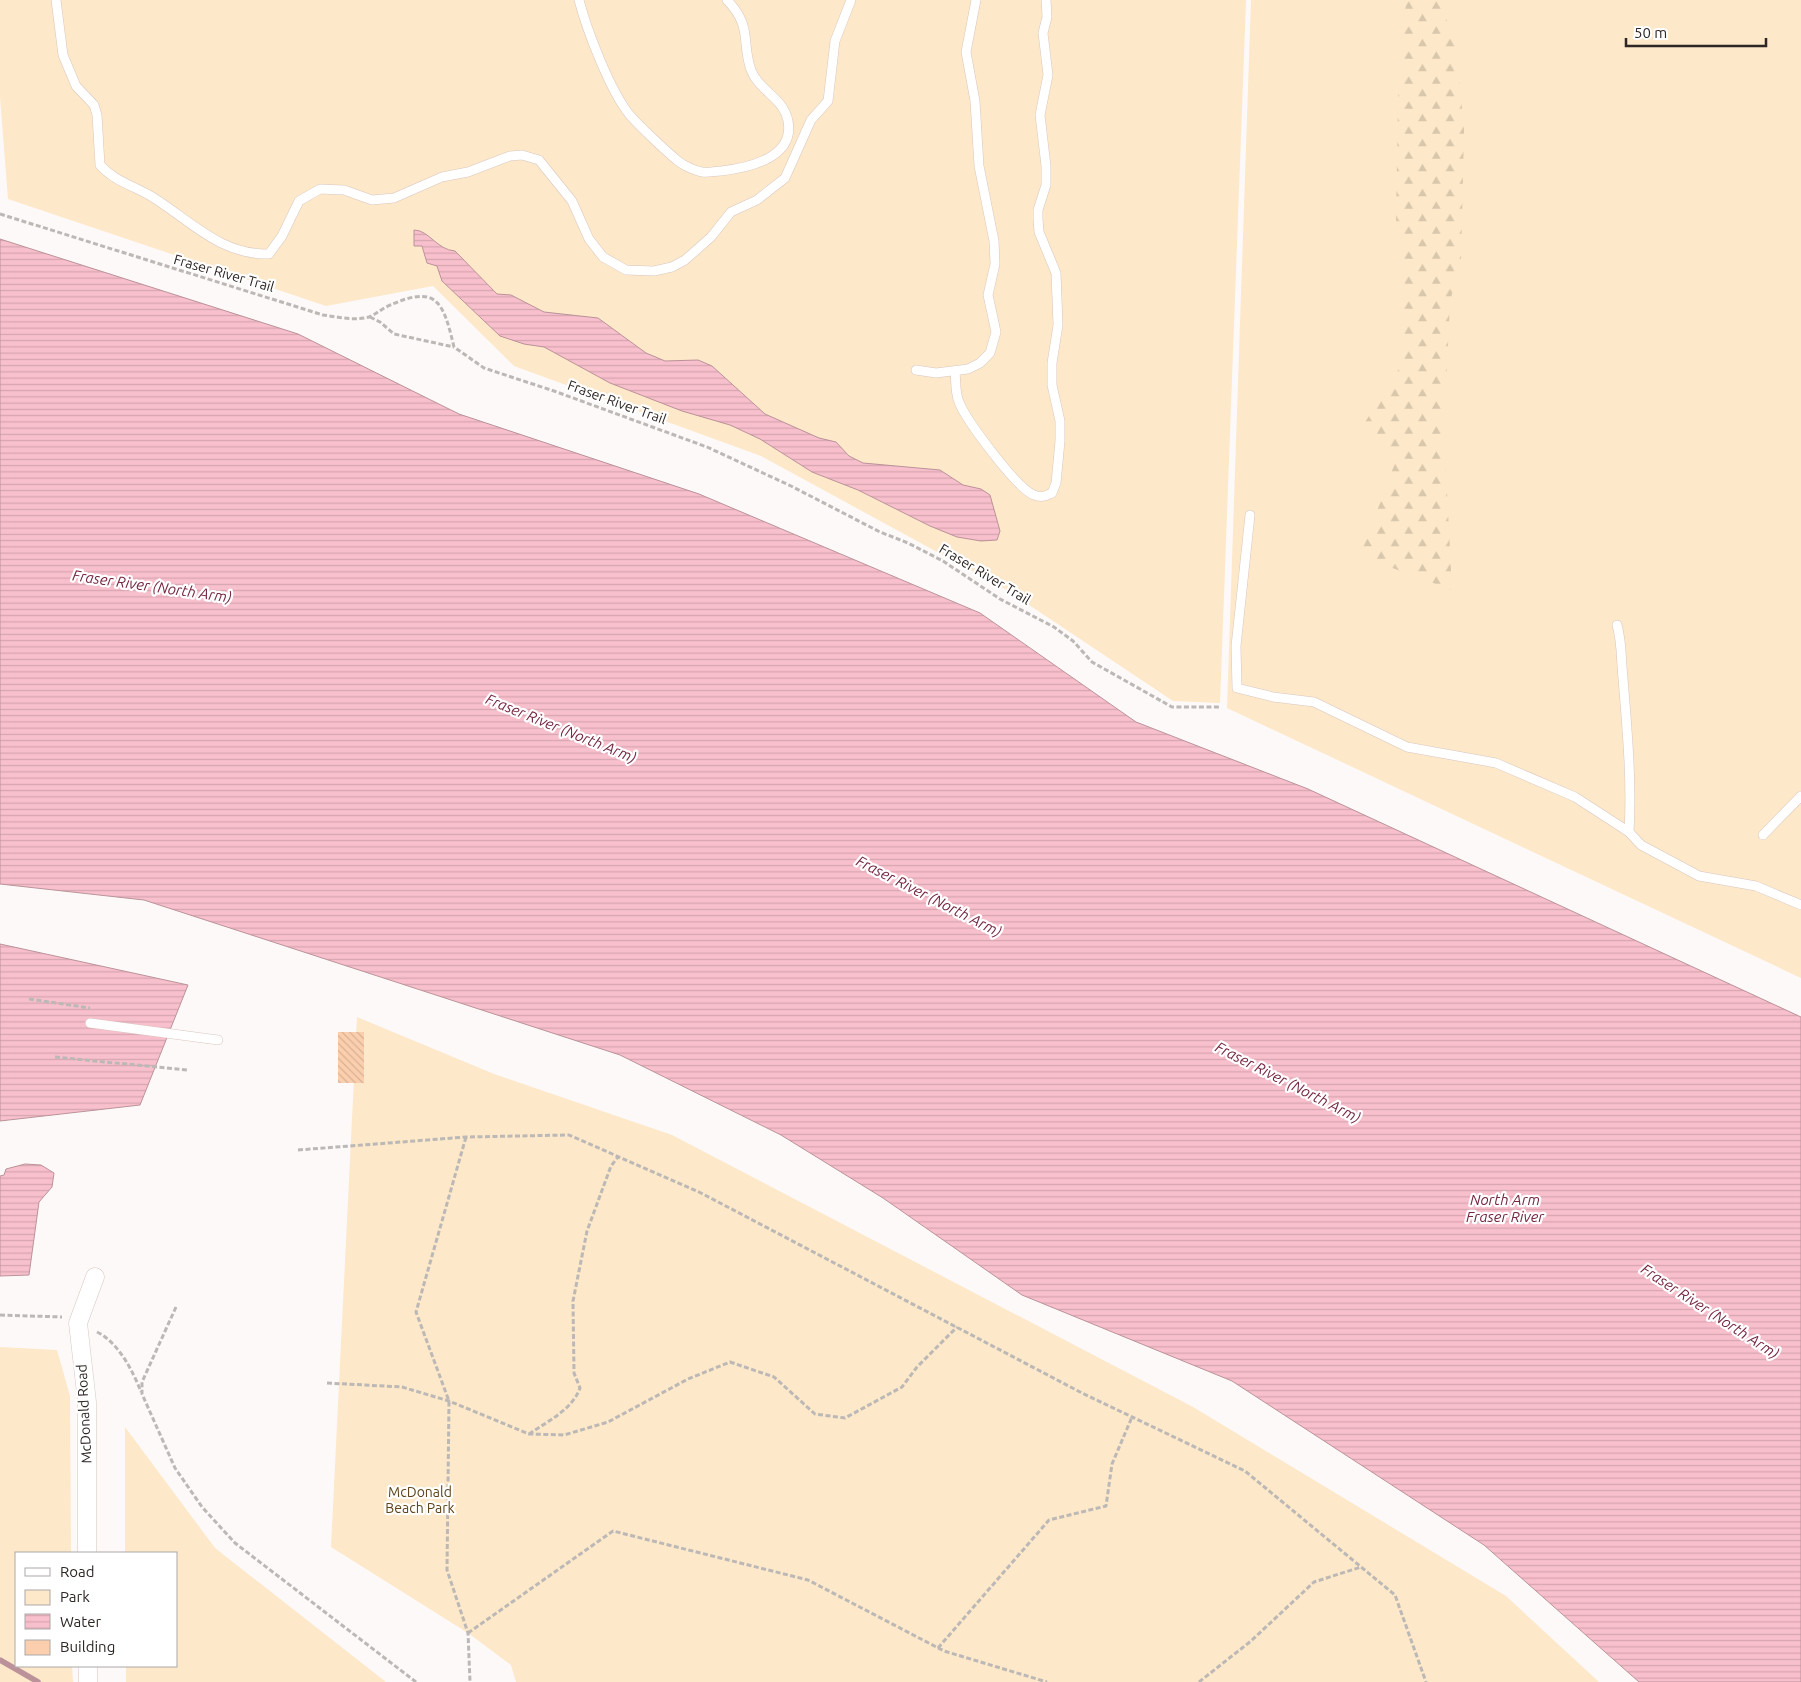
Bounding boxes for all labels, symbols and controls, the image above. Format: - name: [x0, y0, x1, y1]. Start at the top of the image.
- scale bar: [1626, 15, 1766, 47]
- text: 50 m: [1634, 24, 1667, 41]
- street label: Fraser River Trail: [172, 251, 276, 295]
- street label: Fraser River Trail: [565, 377, 669, 427]
- street label: Fraser River Trail: [936, 540, 1034, 608]
- water label: Fraser River (North Arm): [71, 566, 233, 606]
- water label: Fraser River (North Arm): [483, 690, 639, 766]
- water label: Fraser River (North Arm): [854, 852, 1005, 940]
- water label: Fraser River (North Arm): [1213, 1038, 1364, 1126]
- water label: North Arm Fraser River: [1466, 1191, 1545, 1225]
- water label: Fraser River (North Arm): [1638, 1260, 1782, 1362]
- street label: McDonald Road: [73, 1364, 95, 1464]
- park label: McDonald Beach Park: [385, 1484, 455, 1516]
- legend: [15, 1552, 178, 1667]
- text: Road: [60, 1563, 95, 1580]
- text: Park: [60, 1588, 90, 1605]
- text: Water: [60, 1613, 101, 1630]
- text: Building: [60, 1638, 115, 1655]

